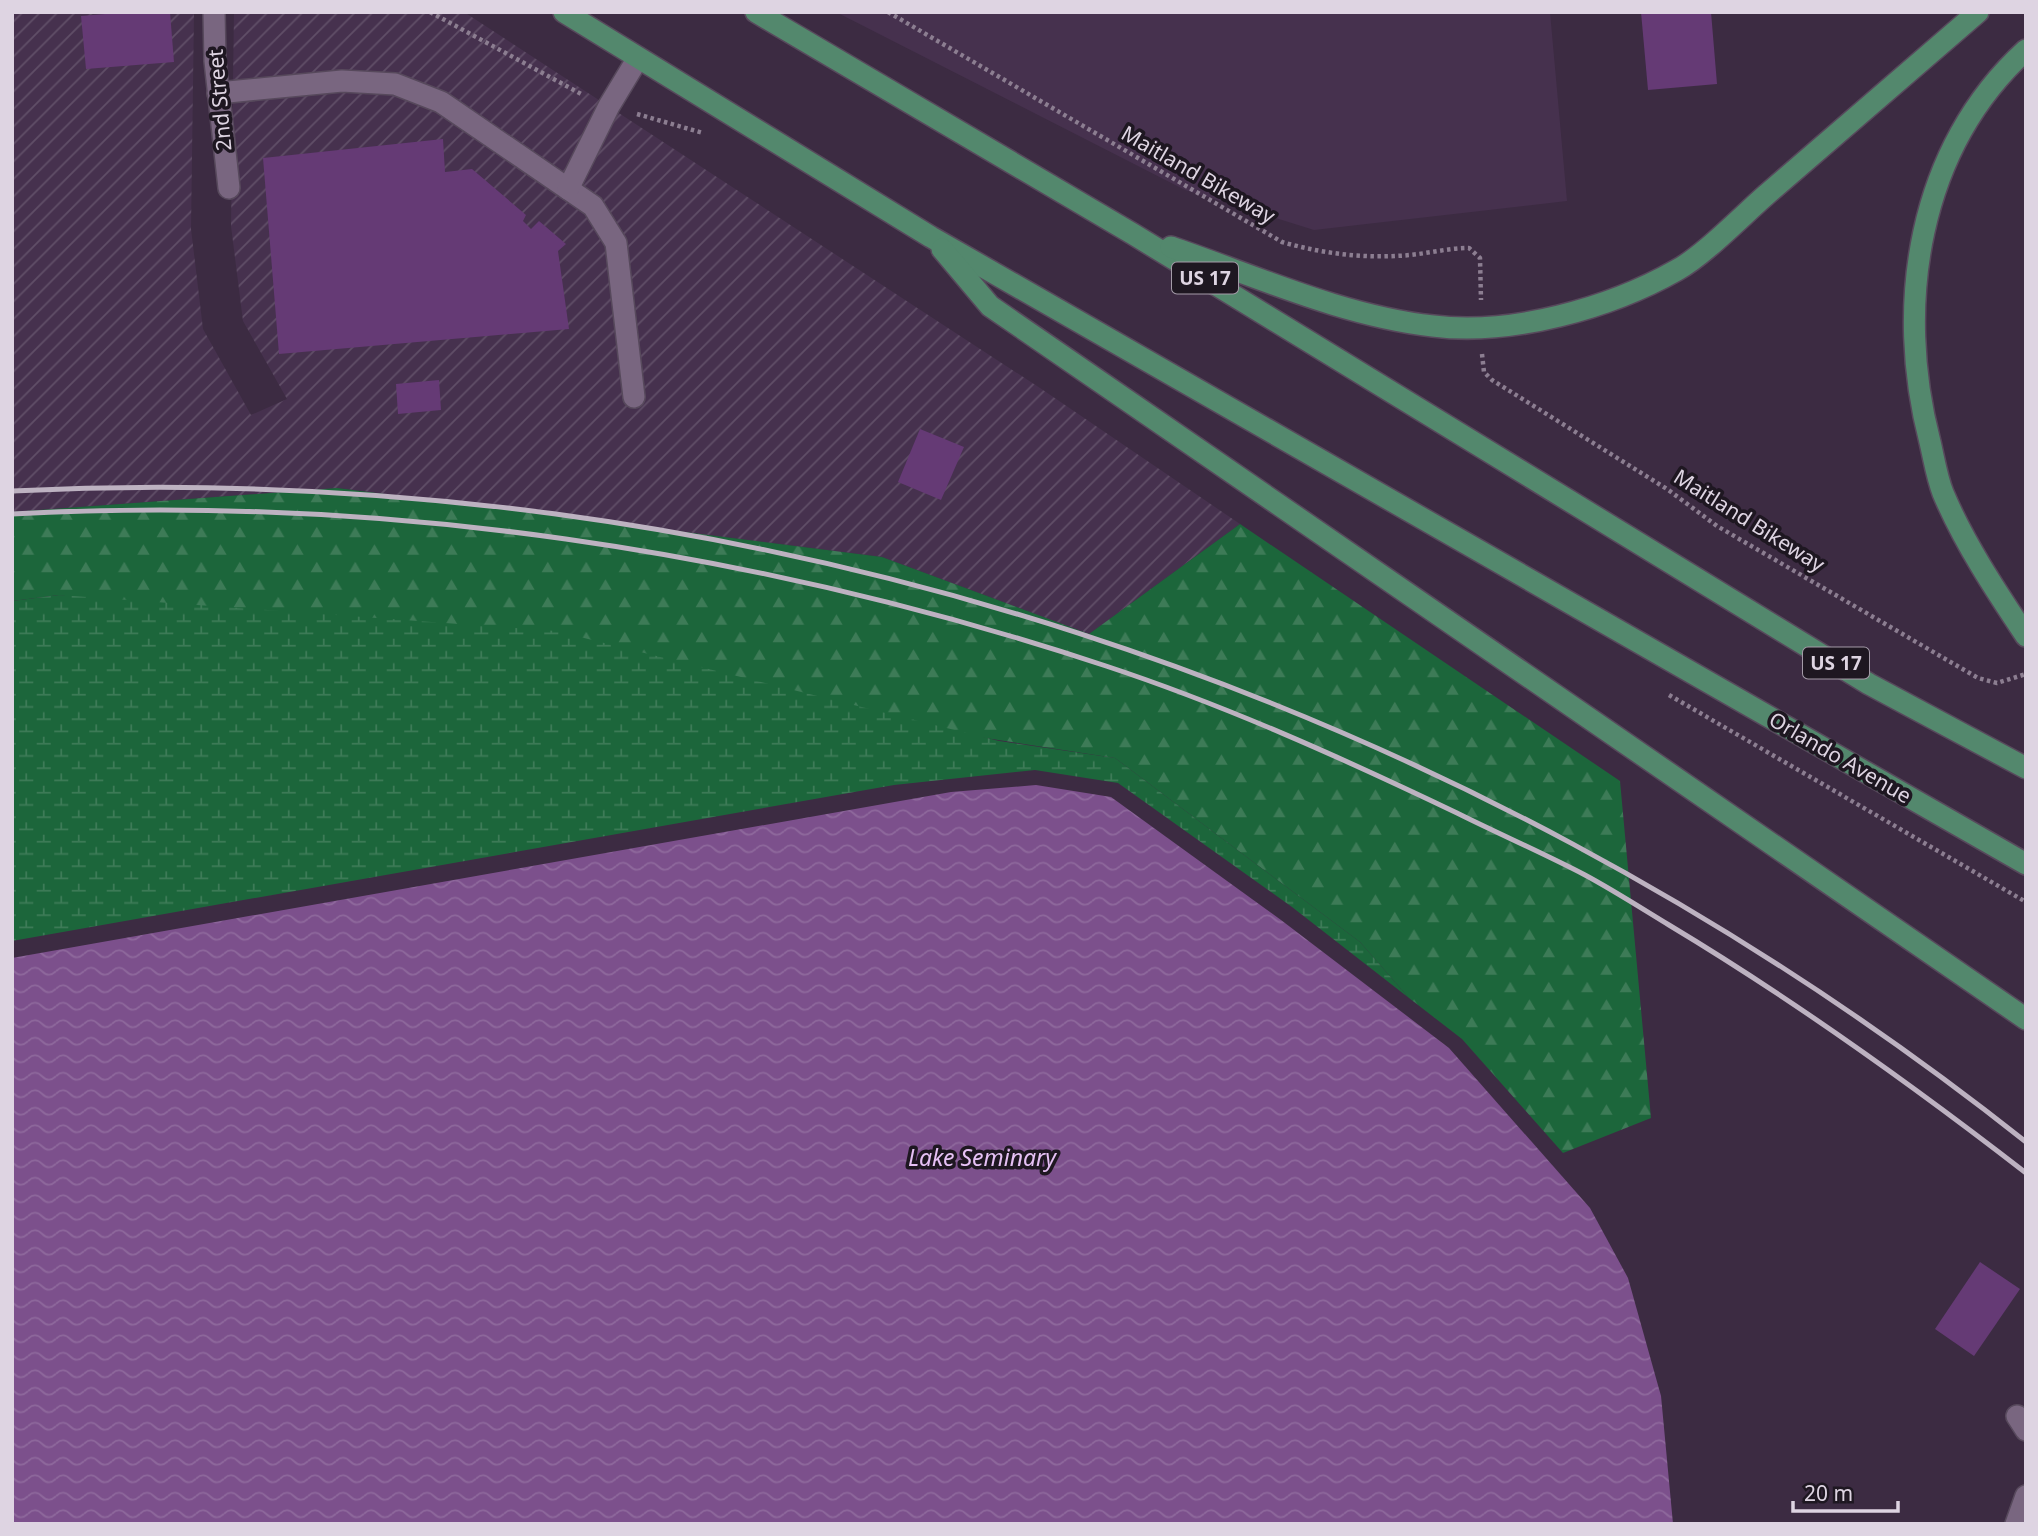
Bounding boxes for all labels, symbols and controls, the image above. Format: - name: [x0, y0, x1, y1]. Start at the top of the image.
- street label: 2nd Street: [201, 48, 237, 152]
- street label: Maitland Bikeway: [1117, 119, 1281, 230]
- road number: US 17: [1172, 262, 1238, 294]
- street label: Maitland Bikeway: [1669, 462, 1831, 578]
- road number: US 17: [1803, 648, 1869, 678]
- street label: Orlando Avenue: [1764, 705, 1917, 809]
- water label: Lake Seminary: [908, 1141, 1057, 1173]
- scale bar: [1793, 1470, 1898, 1514]
- text: 20 m: [1804, 1479, 1853, 1507]

